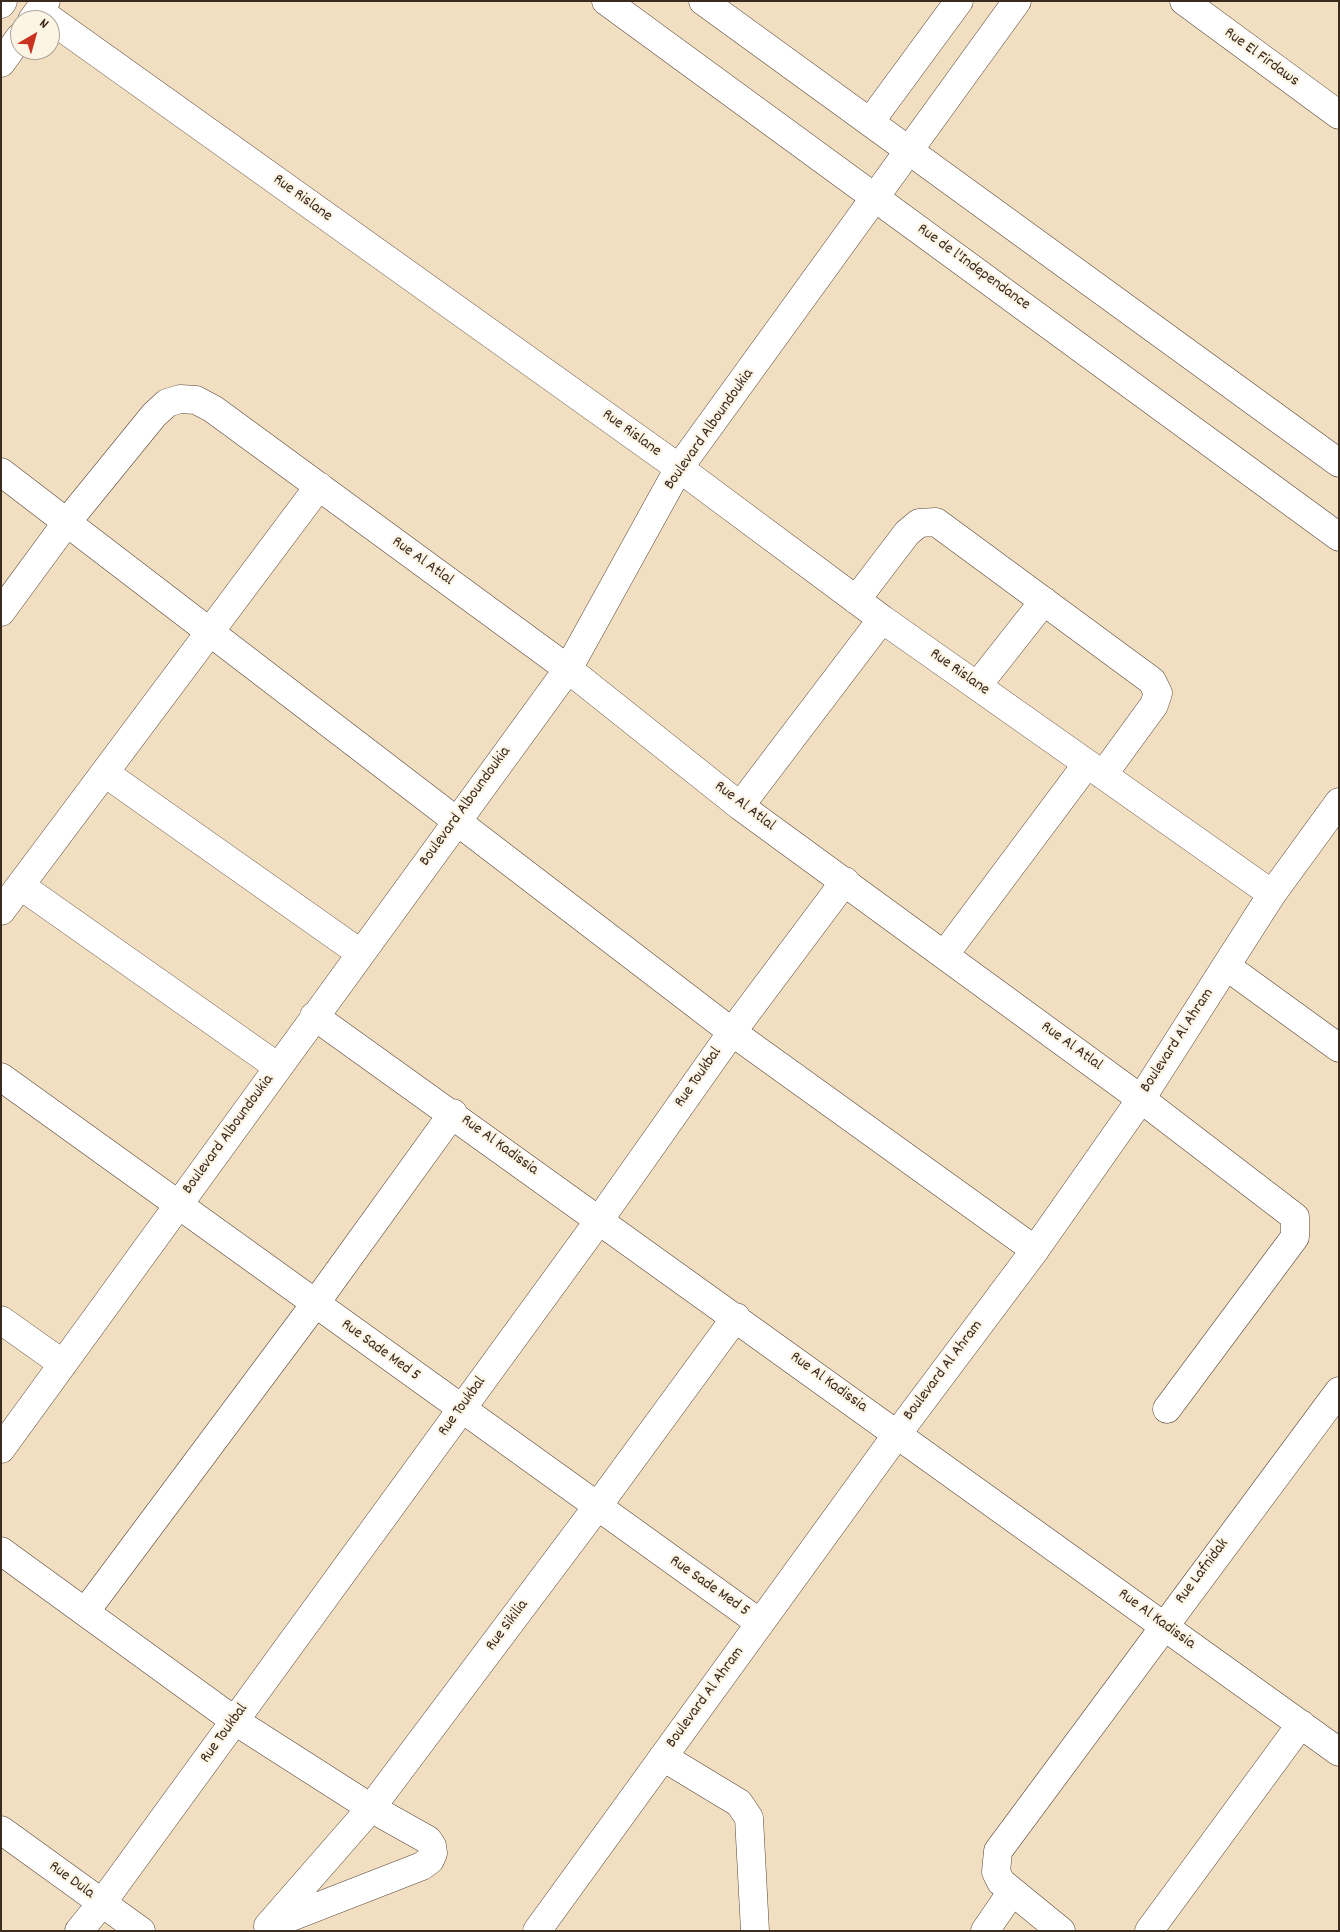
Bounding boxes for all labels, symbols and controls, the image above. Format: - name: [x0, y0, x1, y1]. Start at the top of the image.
- north arrow: [10, 10, 60, 60]
- text: N: [35, 14, 52, 34]
- street label: Rue El Firdaws: [1220, 24, 1302, 92]
- street label: Rue Rislane: [269, 171, 335, 227]
- street label: Rue de l'Independance: [913, 221, 1033, 315]
- street label: Boulevard Alboundoukia: [661, 366, 759, 494]
- street label: Rue Rislane: [598, 406, 664, 462]
- street label: Rue Al Atlal: [387, 533, 457, 591]
- street label: Rue Rislane: [925, 645, 993, 701]
- street label: Boulevard Alboundoukia: [416, 743, 516, 871]
- street label: Rue Al Atlal: [710, 778, 778, 836]
- street label: Boulevard Al Ahram: [1137, 985, 1219, 1097]
- street label: Rue Al Atlal: [1036, 1018, 1106, 1076]
- street label: Rue Toukbal: [671, 1044, 727, 1112]
- street label: Boulevard Alboundoukia: [179, 1071, 279, 1199]
- street label: Rue Al Kadissia: [457, 1112, 541, 1180]
- street label: Rue Sade Med 5: [337, 1316, 423, 1386]
- street label: Boulevard Al Ahram: [900, 1317, 988, 1425]
- street label: Rue Al Kadissia: [786, 1349, 870, 1417]
- street label: Rue Toukbal: [435, 1373, 491, 1441]
- street label: Rue Lafnidak: [1172, 1535, 1234, 1609]
- street label: Rue Sade Med 5: [665, 1552, 753, 1622]
- street label: Rue Al Kadissia: [1114, 1586, 1198, 1654]
- street label: Rue Sikilia: [483, 1597, 533, 1655]
- street label: Boulevard Al Ahram: [663, 1644, 749, 1752]
- street label: Rue Toukbal: [197, 1700, 253, 1768]
- street label: Rue Dula: [44, 1858, 98, 1904]

